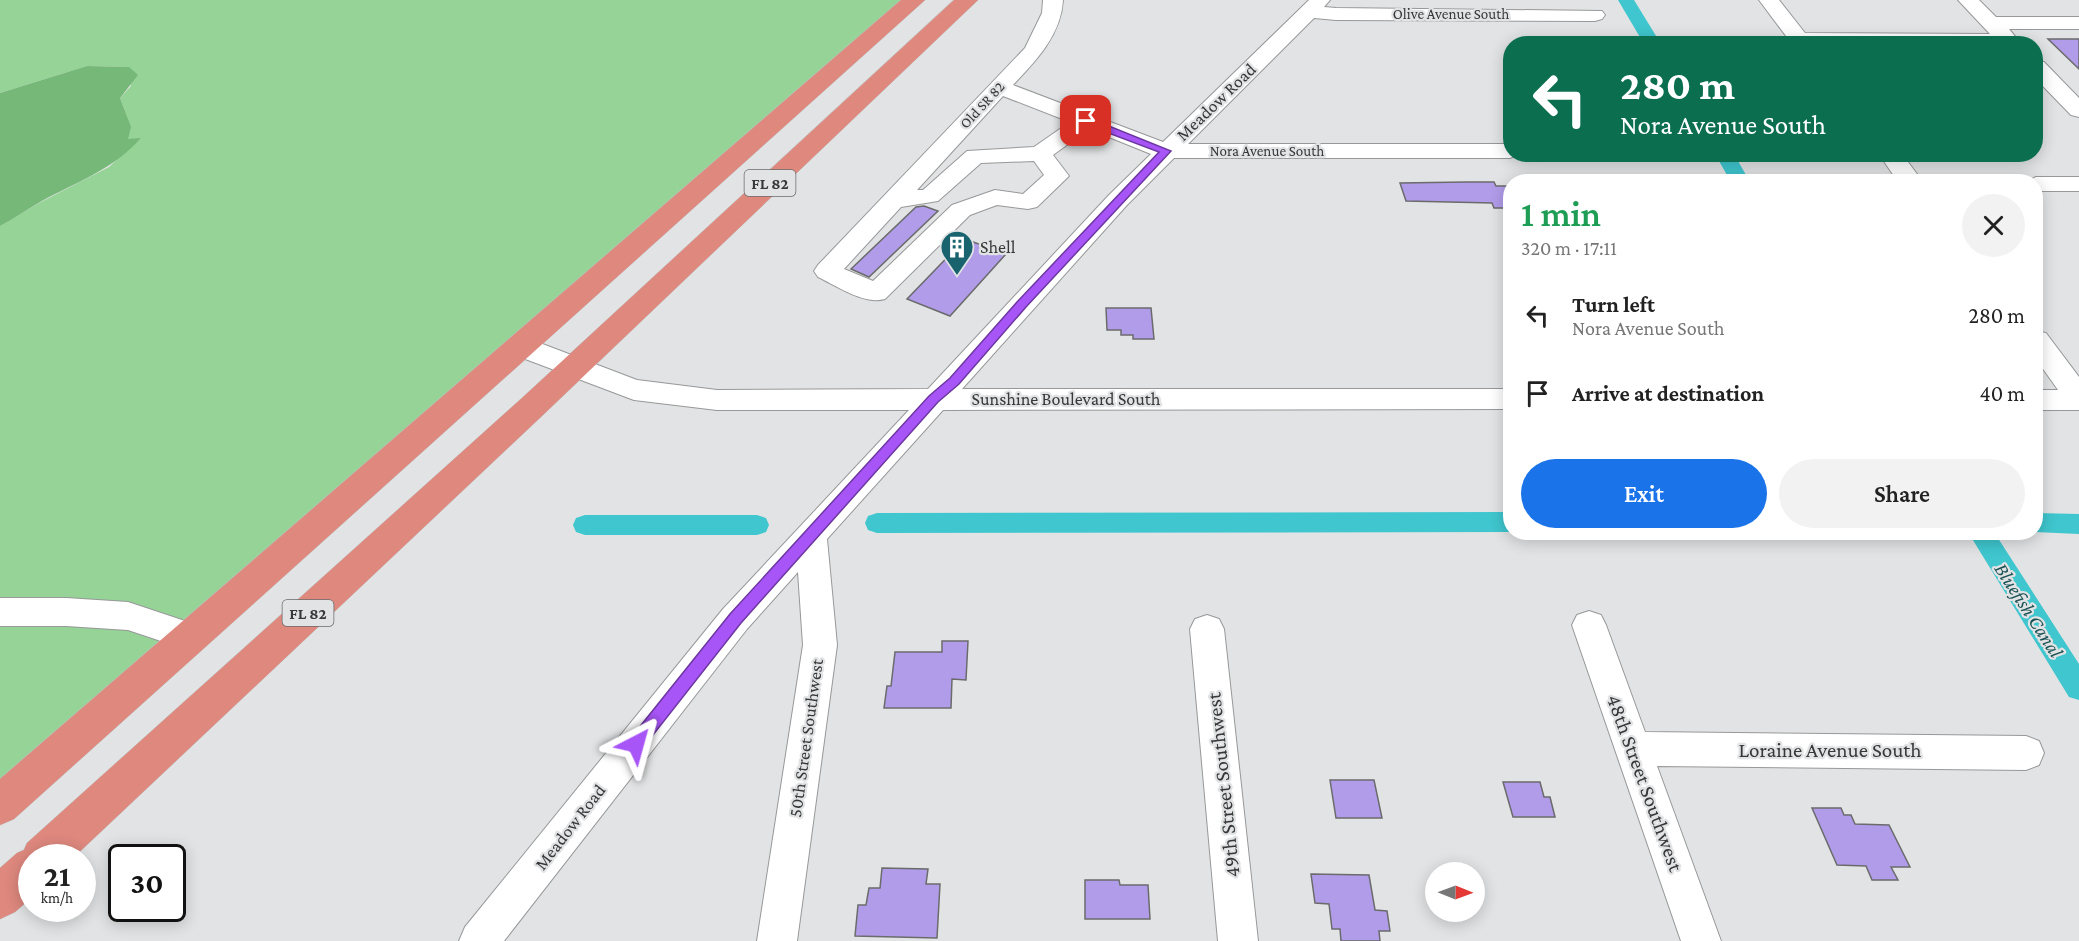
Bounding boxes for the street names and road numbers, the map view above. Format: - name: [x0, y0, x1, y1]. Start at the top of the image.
- street label: Olive Avenue South: [1393, 6, 1509, 22]
- street label: Meadow Road: [1172, 59, 1260, 145]
- street label: Old SR 82: [956, 78, 1008, 132]
- street label: Nora Avenue South: [1210, 143, 1324, 159]
- road number: FL 82: [744, 170, 796, 196]
- street label: Sunshine Boulevard South: [972, 389, 1161, 409]
- road number: FL 82: [282, 600, 334, 626]
- street label: 50th Street Southwest: [785, 656, 827, 818]
- street label: 49th Street Southwest: [1201, 690, 1245, 879]
- street label: 48th Street Southwest: [1602, 691, 1689, 876]
- street label: Loraine Avenue South: [1738, 738, 1922, 762]
- street label: Meadow Road: [531, 780, 610, 874]

